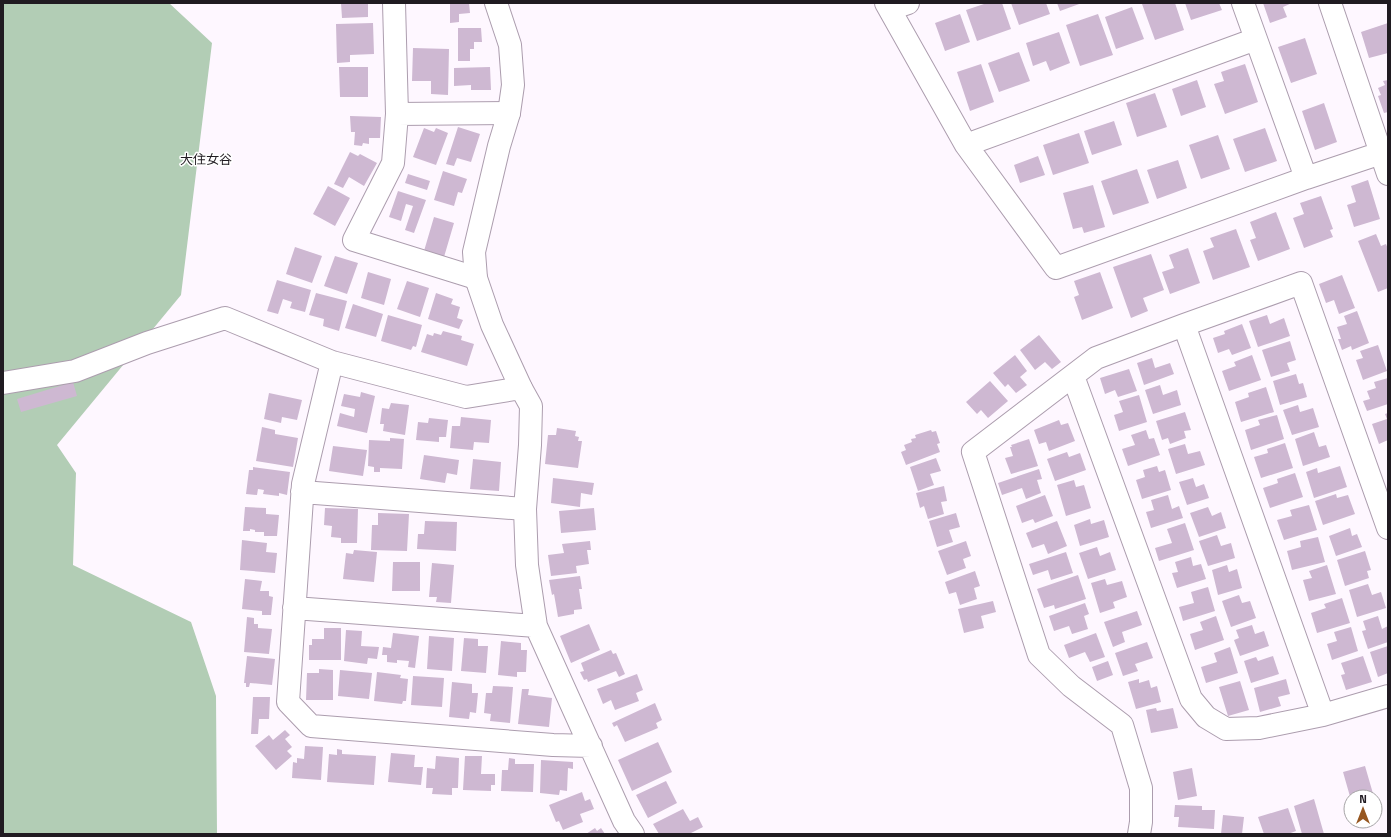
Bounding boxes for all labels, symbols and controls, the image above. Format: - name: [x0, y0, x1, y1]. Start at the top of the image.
- district label: 大住女谷: [180, 149, 232, 169]
- north arrow: [1343, 789, 1383, 829]
- text: N: [1359, 791, 1367, 807]

